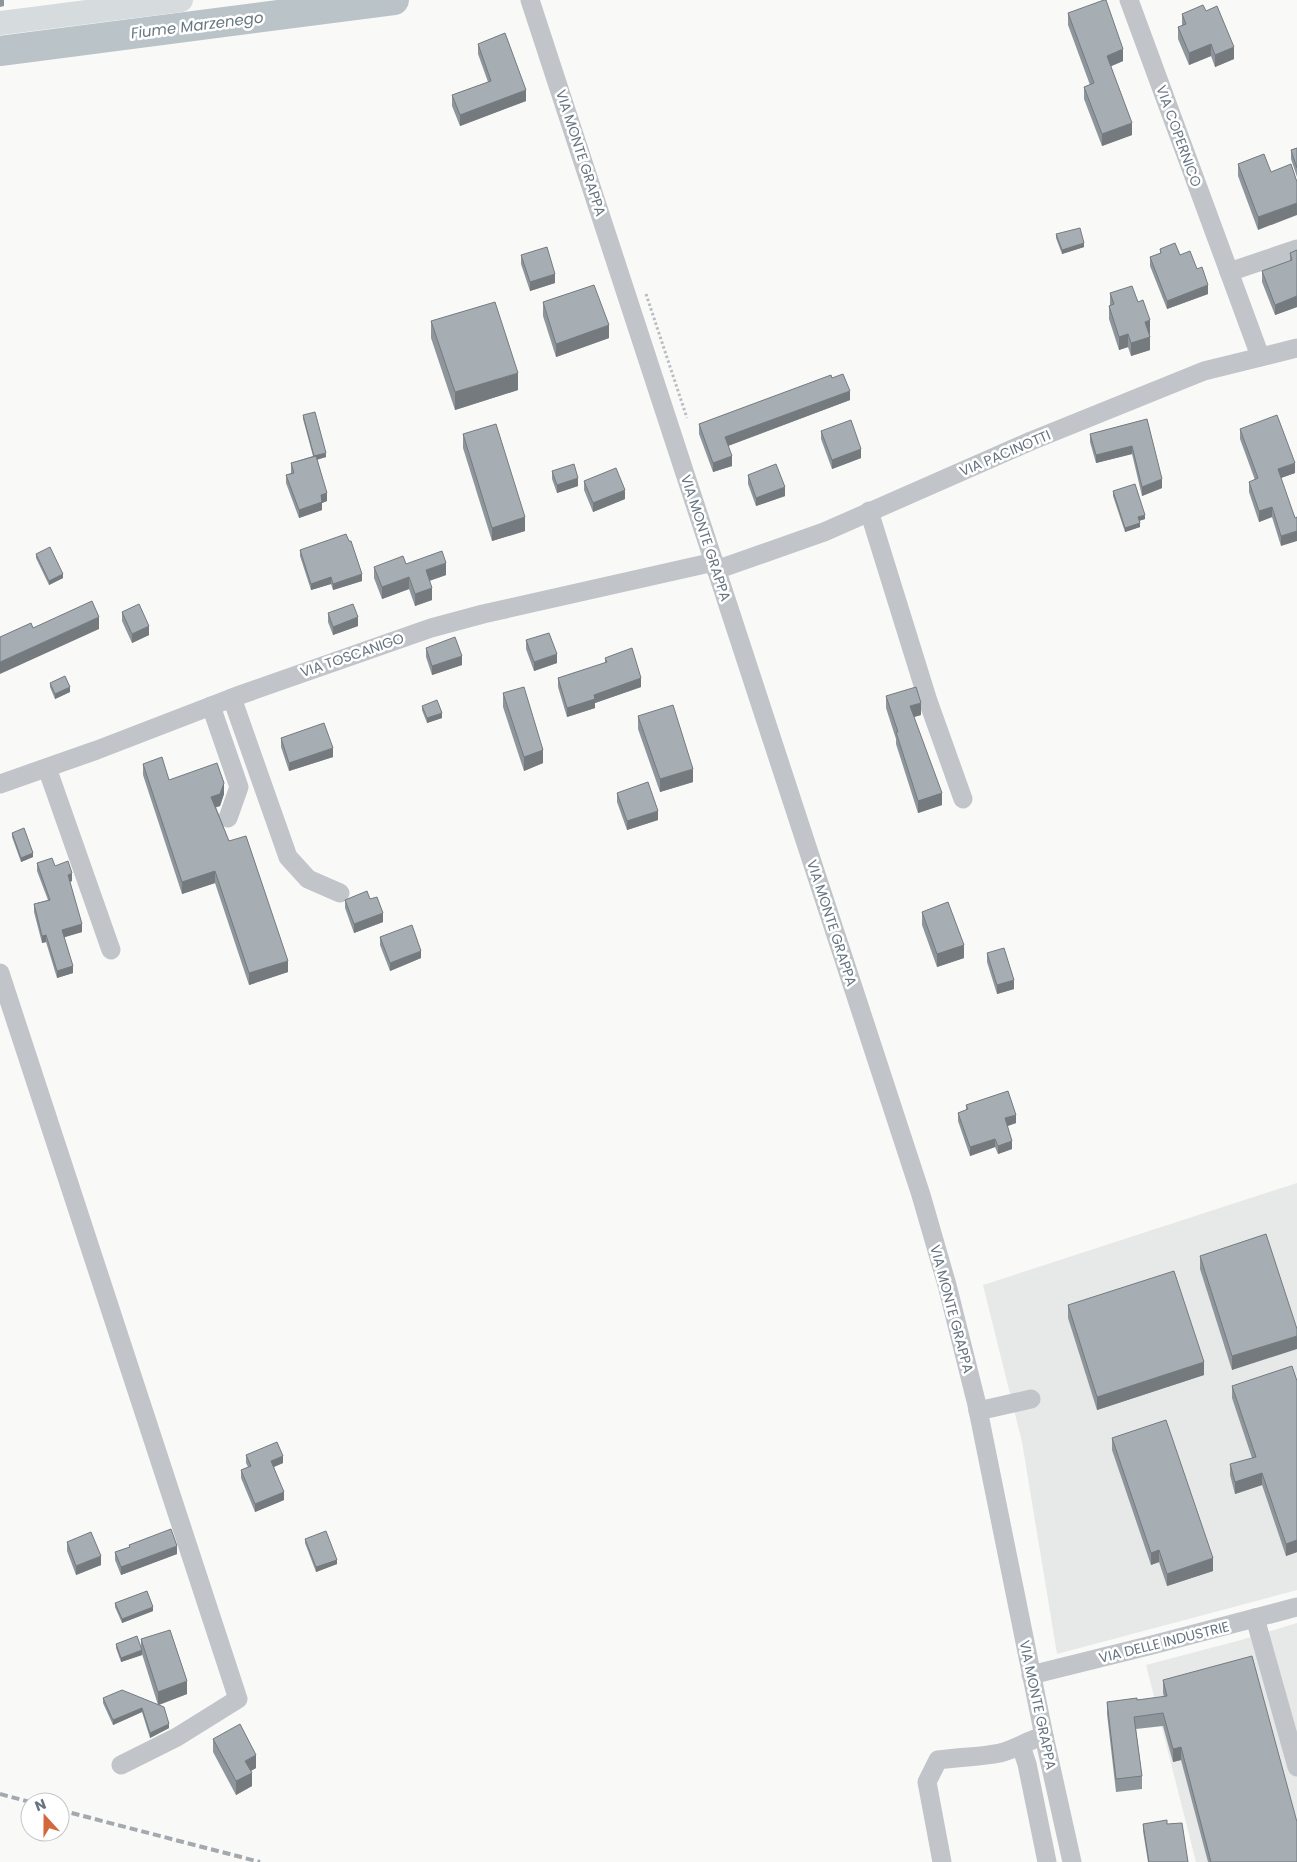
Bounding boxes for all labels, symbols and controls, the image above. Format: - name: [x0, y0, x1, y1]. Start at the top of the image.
- water label: Fiume Marzenego: [129, 6, 265, 44]
- street label: VIA COPERNICO: [1151, 82, 1207, 190]
- street label: VIA MONTE GRAPPA: [551, 87, 611, 219]
- street label: VIA PACINOTTI: [956, 425, 1054, 481]
- street label: VIA MONTE GRAPPA: [676, 472, 736, 604]
- street label: VIA TOSCANIGO: [298, 628, 406, 682]
- street label: VIA MONTE GRAPPA: [802, 857, 862, 989]
- street label: VIA MONTE GRAPPA: [925, 1243, 979, 1375]
- street label: VIA DELLE INDUSTRIE: [1097, 1616, 1231, 1668]
- street label: VIA MONTE GRAPPA: [1014, 1638, 1062, 1772]
- north arrow: [20, 1792, 70, 1842]
- text: N: [32, 1794, 49, 1816]

